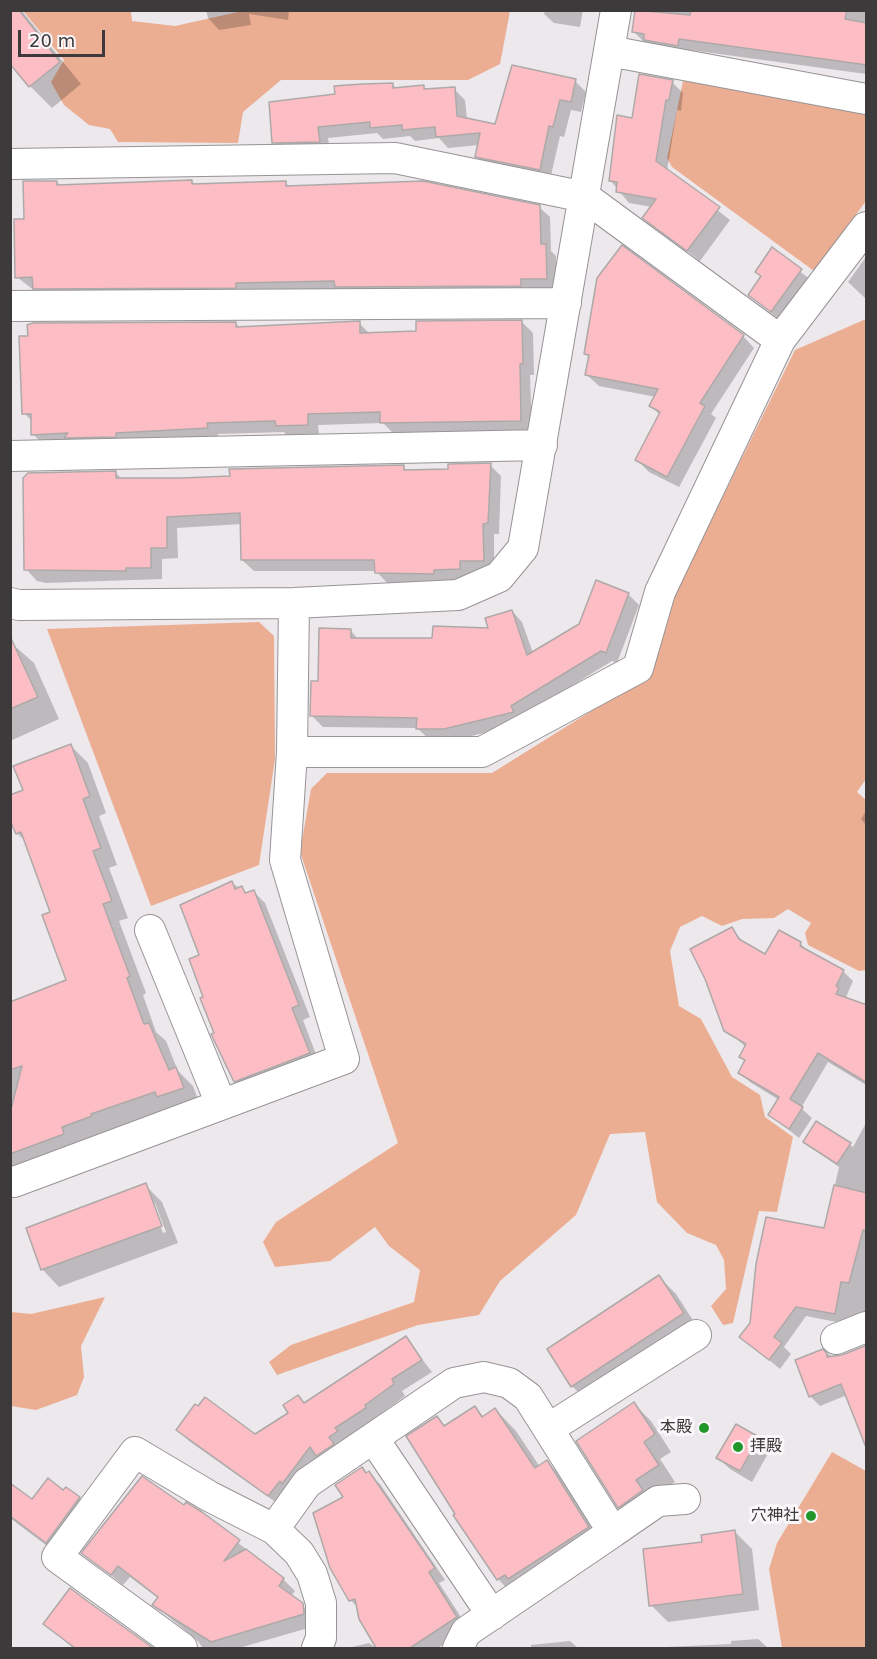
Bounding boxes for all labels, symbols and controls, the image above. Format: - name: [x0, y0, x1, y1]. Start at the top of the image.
- scale bar: [21, 18, 108, 56]
- text: 20 m: [29, 30, 75, 51]
- place label: 本殿: [660, 1418, 692, 1438]
- marker: 本殿: [697, 1421, 711, 1435]
- place label: 拝殿: [750, 1437, 782, 1457]
- marker: 拝殿: [731, 1440, 745, 1454]
- place label: 穴神社: [751, 1506, 799, 1526]
- marker: 穴神社: [804, 1509, 818, 1523]

